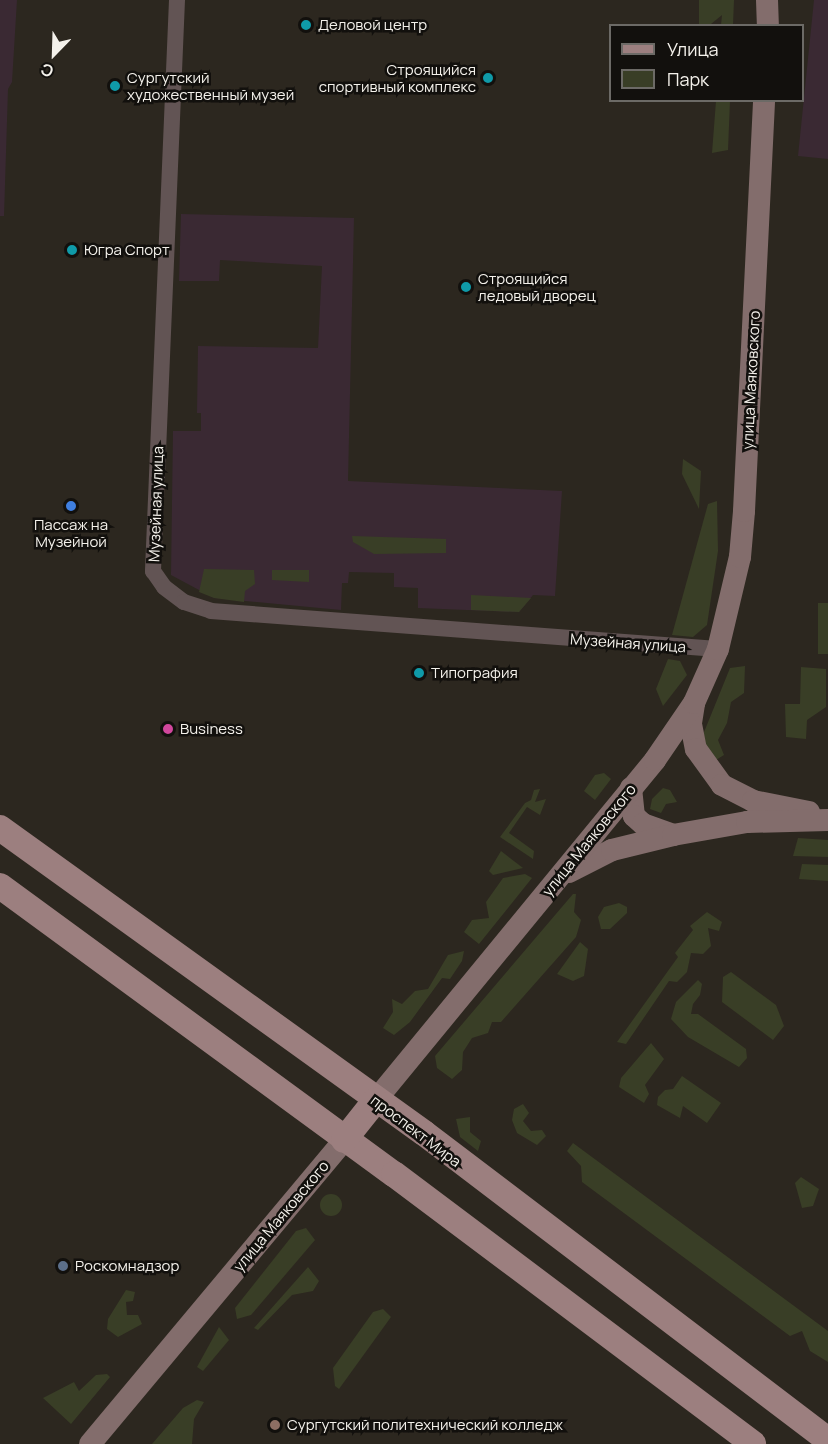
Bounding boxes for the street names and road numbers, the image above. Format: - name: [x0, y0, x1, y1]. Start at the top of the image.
- street label: улица Маяковского: [738, 310, 764, 450]
- street label: Музейная улица: [145, 446, 167, 562]
- street label: Музейная улица: [569, 630, 687, 656]
- street label: улица Маяковского: [538, 780, 640, 900]
- street label: проспект Мира: [367, 1091, 465, 1171]
- street label: улица Маяковского: [229, 1157, 333, 1275]

